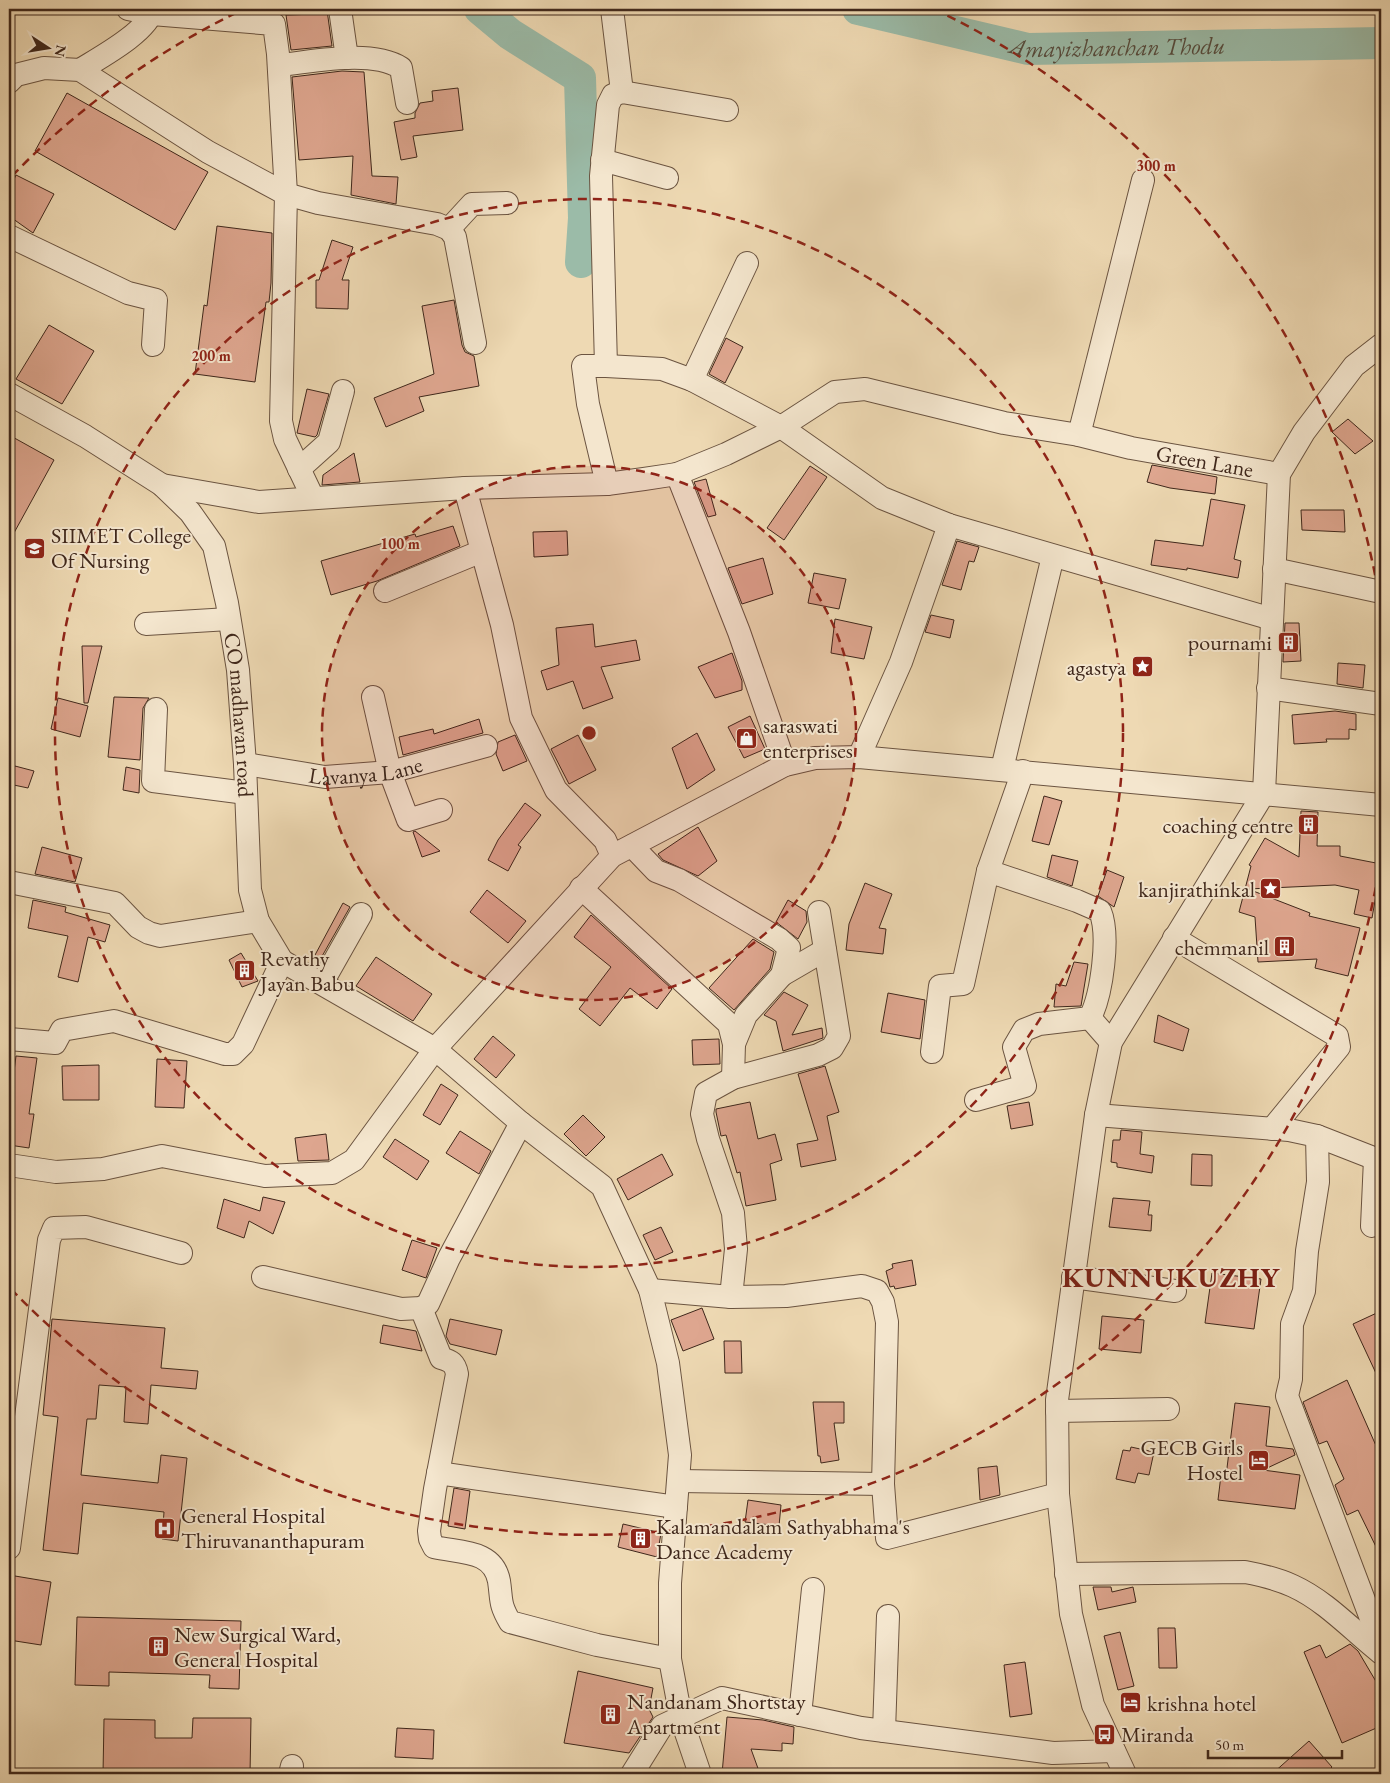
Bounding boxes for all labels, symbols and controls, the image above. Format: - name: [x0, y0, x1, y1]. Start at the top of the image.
- north arrow: [22, 22, 72, 72]
- water label: Amayizhanchan Thodu: [1005, 29, 1225, 64]
- text: N: [51, 43, 71, 59]
- text: 300 m: [1136, 156, 1176, 175]
- text: 200 m: [191, 346, 231, 365]
- street label: Green Lane: [1154, 439, 1256, 484]
- place label: SIIMET College Of Nursing: [51, 521, 191, 575]
- text: 100 m: [380, 534, 420, 553]
- school or university icon: SIIMET College Of Nursing: [23, 536, 47, 560]
- place label: pournami: [1188, 628, 1272, 657]
- building icon: pournami: [1276, 630, 1300, 654]
- street label: CO madhavan road: [217, 631, 260, 799]
- place label: agastya: [1067, 653, 1126, 682]
- place icon: agastya: [1130, 655, 1154, 679]
- place label: saraswati enterprises: [763, 711, 853, 765]
- centre of rings: [580, 724, 598, 742]
- shop icon: saraswati enterprises: [735, 726, 759, 750]
- street label: Lavanya Lane: [307, 750, 426, 792]
- place label: coaching centre: [1162, 811, 1293, 840]
- building icon: coaching centre: [1297, 813, 1321, 837]
- place label: kanjirathinkal: [1138, 875, 1255, 904]
- place icon: kanjirathinkal: [1259, 877, 1283, 901]
- place label: chemmanil: [1175, 933, 1269, 962]
- building icon: chemmanil: [1273, 935, 1297, 959]
- place label: Revathy Jayan Babu: [258, 944, 355, 998]
- building icon: Revathy Jayan Babu: [232, 959, 256, 983]
- district label: KUNNUKUZHY: [1062, 1259, 1281, 1295]
- place label: GECB Girls Hostel: [1140, 1433, 1243, 1487]
- hotel icon: GECB Girls Hostel: [1247, 1448, 1271, 1472]
- place label: General Hospital Thiruvananthapuram: [181, 1501, 365, 1555]
- place label: Kalamandalam Sathyabhama's Dance Academy: [656, 1512, 910, 1566]
- hospital icon: General Hospital Thiruvananthapuram: [153, 1516, 177, 1540]
- building icon: Kalamandalam Sathyabhama's Dance Academy: [628, 1527, 652, 1551]
- place label: New Surgical Ward, General Hospital: [174, 1620, 341, 1674]
- building icon: New Surgical Ward, General Hospital: [146, 1635, 170, 1659]
- place label: Nandanam Shortstay Apartment: [626, 1687, 806, 1741]
- place label: krishna hotel: [1147, 1689, 1256, 1718]
- hotel icon: krishna hotel: [1119, 1691, 1143, 1715]
- building icon: Nandanam Shortstay Apartment: [599, 1702, 623, 1726]
- place label: Miranda: [1121, 1720, 1194, 1749]
- bus stop icon: Miranda: [1093, 1722, 1117, 1746]
- scale bar: [1208, 1728, 1341, 1760]
- text: 50 m: [1215, 1735, 1244, 1754]

